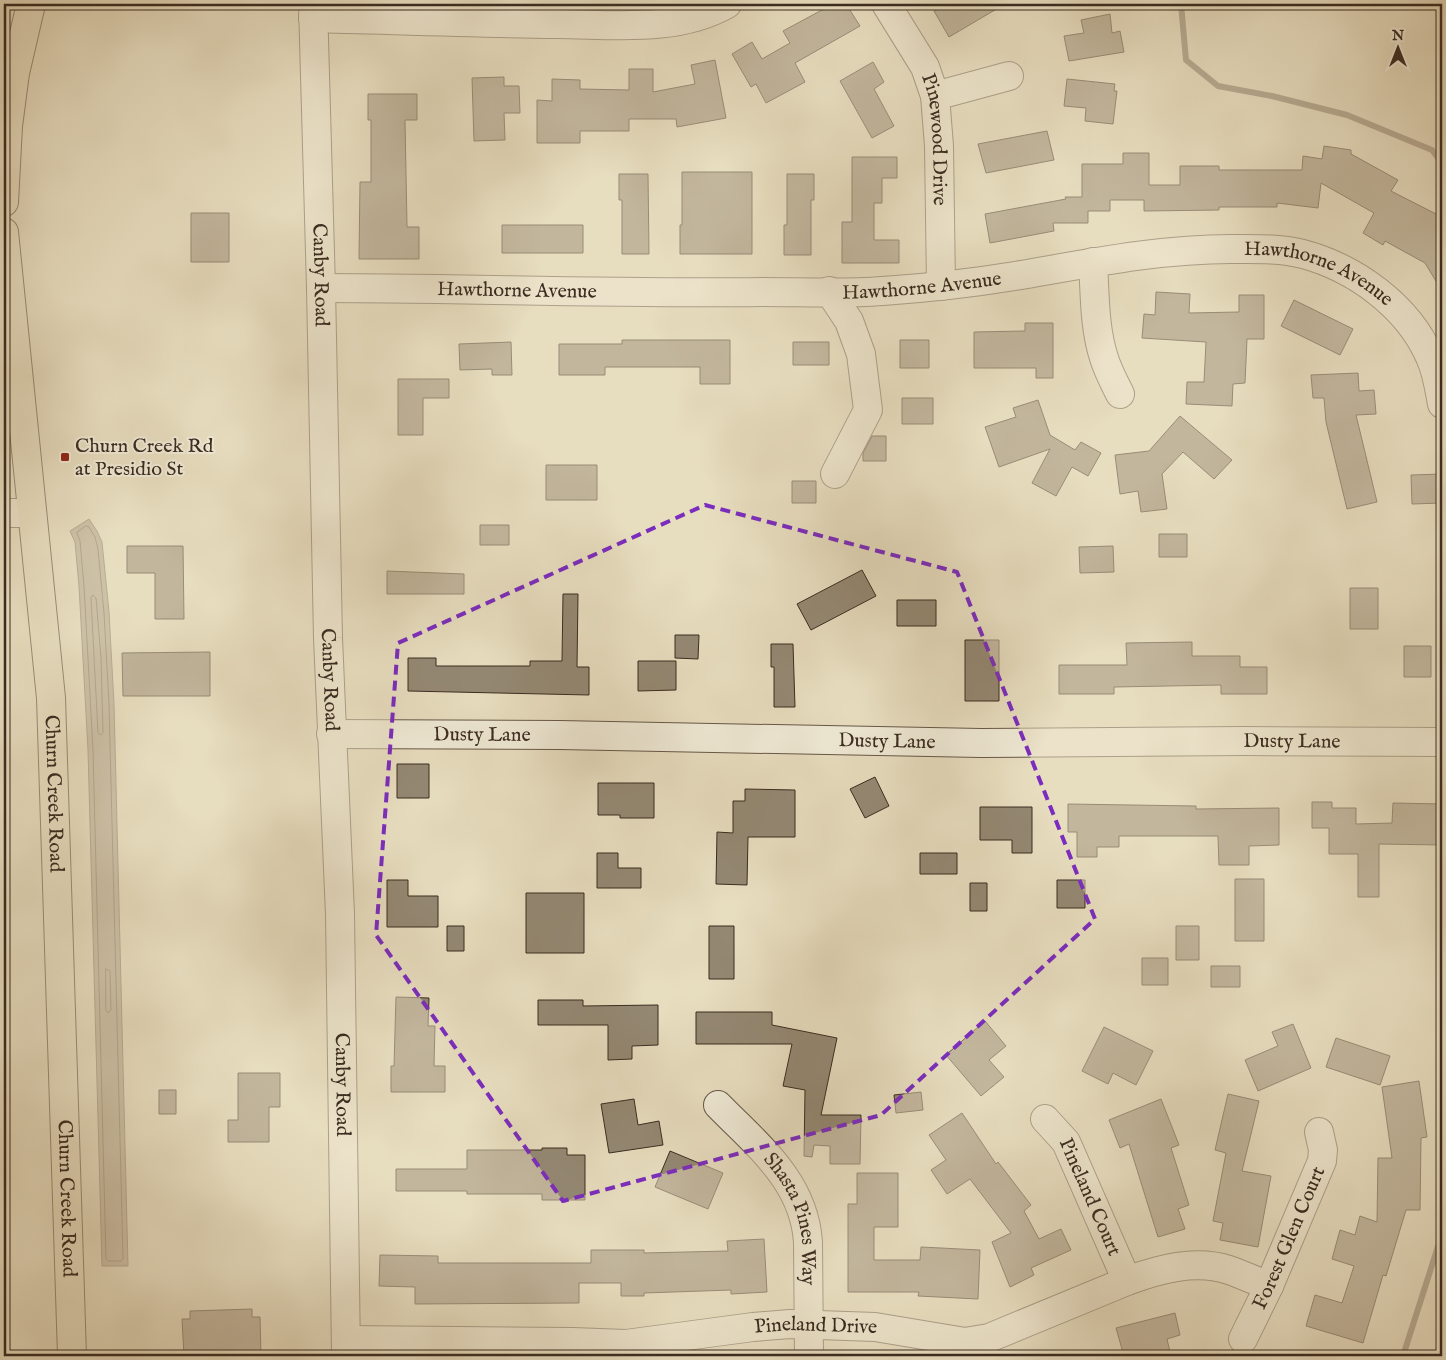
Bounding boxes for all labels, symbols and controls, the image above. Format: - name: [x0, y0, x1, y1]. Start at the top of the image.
- north arrow: [1374, 22, 1424, 72]
- text: N: [1391, 27, 1404, 45]
- street label: Pinewood Drive: [916, 70, 952, 206]
- street label: Canby Road: [307, 223, 334, 327]
- street label: Hawthorne Avenue: [1244, 236, 1399, 312]
- street label: Hawthorne Avenue: [842, 266, 1003, 305]
- street label: Hawthorne Avenue: [437, 276, 597, 304]
- place label: Churn Creek Rd at Presidio St: [75, 434, 214, 482]
- marker: Churn Creek Rd at Presidio St: [59, 451, 71, 463]
- street label: Canby Road: [315, 628, 345, 732]
- street label: Churn Creek Road: [39, 714, 69, 873]
- street label: Dusty Lane: [433, 722, 531, 747]
- street label: Dusty Lane: [838, 728, 936, 755]
- street label: Dusty Lane: [1243, 729, 1341, 754]
- street label: Canby Road: [329, 1033, 356, 1137]
- street label: Churn Creek Road: [52, 1119, 82, 1278]
- street label: Pineland Court: [1053, 1134, 1127, 1260]
- street label: Shasta Pines Way: [758, 1147, 821, 1286]
- street label: Forest Glen Court: [1247, 1163, 1331, 1314]
- street label: Pineland Drive: [753, 1311, 878, 1340]

